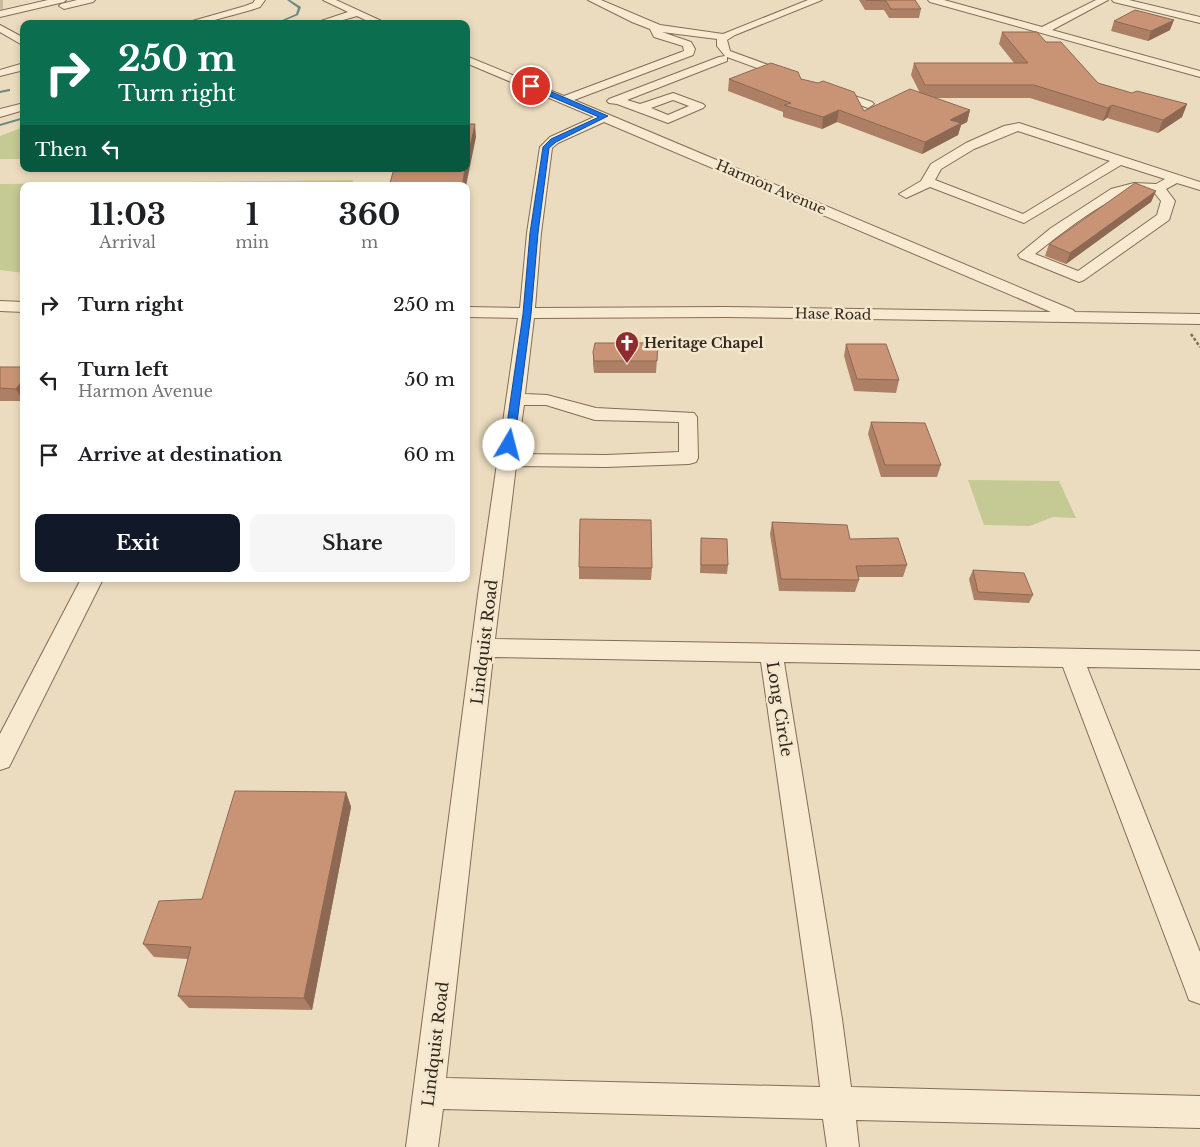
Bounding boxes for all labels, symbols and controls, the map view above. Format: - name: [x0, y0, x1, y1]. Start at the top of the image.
- text: 250 m: [118, 37, 236, 80]
- icon: right: [35, 40, 100, 105]
- pin: [510, 65, 552, 107]
- icon: arrive: [517, 72, 545, 100]
- text: Turn right: [118, 80, 236, 107]
- icon: left: [97, 135, 125, 163]
- text: Then: [35, 138, 87, 161]
- street label: Harmon Avenue: [713, 156, 829, 218]
- text: 11:03: [89, 196, 166, 233]
- text: 1: [246, 196, 259, 233]
- text: 360: [339, 196, 401, 233]
- text: Arrival: [99, 232, 156, 252]
- text: min: [235, 232, 269, 252]
- text: m: [361, 232, 378, 252]
- icon: right: [35, 291, 63, 319]
- text: Turn right: [78, 293, 184, 316]
- text: 250 m: [393, 293, 455, 316]
- street label: Hase Road: [795, 304, 872, 324]
- church icon: Heritage Chapel: [614, 330, 640, 364]
- place label: Heritage Chapel: [644, 334, 763, 352]
- text: Turn left: [78, 358, 169, 381]
- icon: left: [35, 366, 63, 394]
- text: 50 m: [405, 368, 455, 391]
- text: Harmon Avenue: [78, 381, 213, 401]
- position arrow: [482, 418, 534, 470]
- icon: arrive: [35, 441, 63, 469]
- text: Arrive at destination: [78, 443, 282, 466]
- text: 60 m: [403, 443, 455, 466]
- button: Exit: [35, 514, 240, 572]
- button: Share: [250, 514, 455, 572]
- street label: Lindquist Road: [466, 578, 502, 706]
- street label: Long Circle: [763, 660, 797, 758]
- street label: Lindquist Road: [417, 980, 453, 1108]

